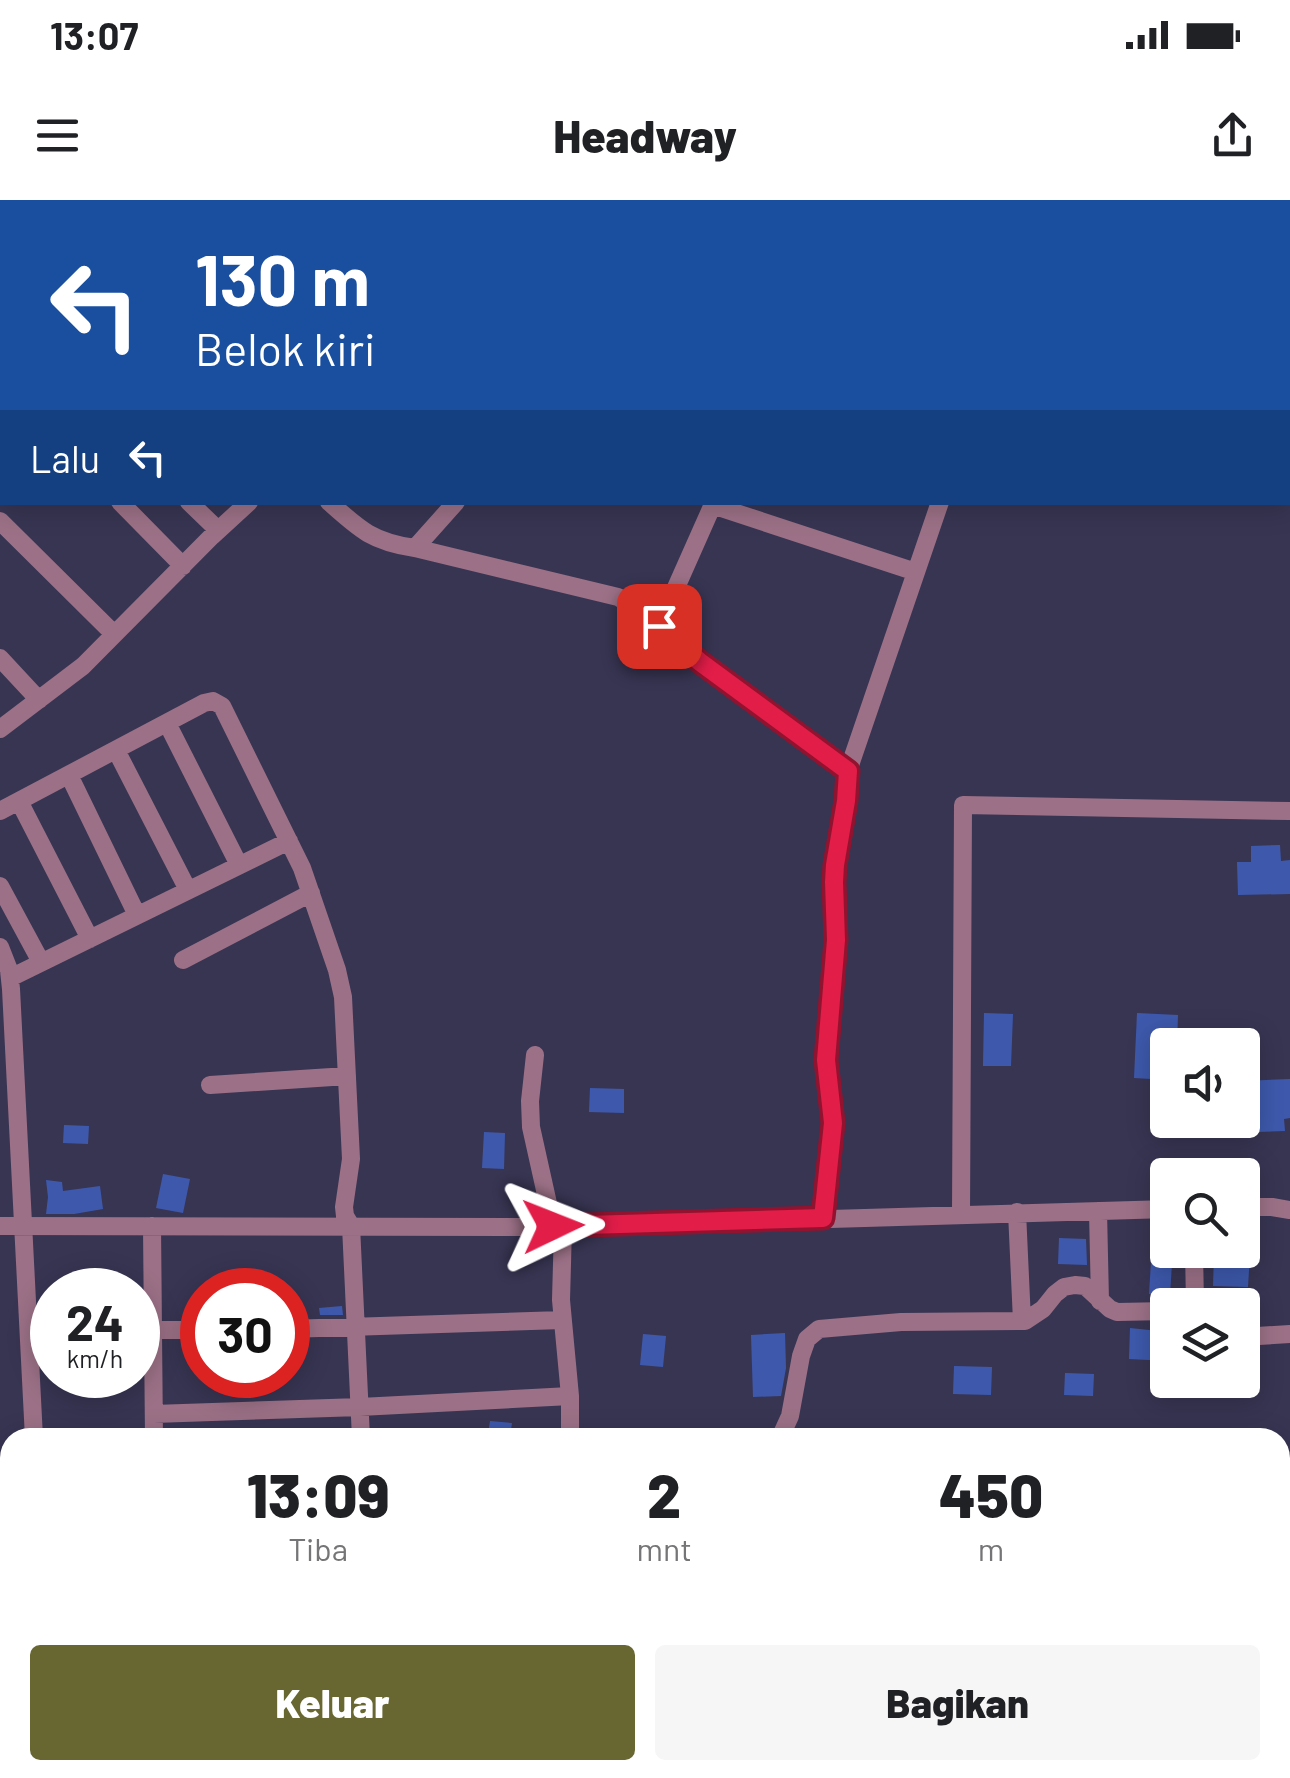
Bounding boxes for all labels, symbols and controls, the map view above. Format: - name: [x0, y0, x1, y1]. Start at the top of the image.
- text: 13:07: [50, 12, 138, 58]
- icon: menu: [30, 108, 85, 163]
- text: Headway: [553, 108, 737, 162]
- icon: share: [1205, 108, 1260, 163]
- text: 130 m: [195, 236, 370, 320]
- icon: left: [30, 240, 160, 370]
- text: Belok kiri: [195, 321, 376, 375]
- icon: left: [120, 430, 175, 485]
- text: Lalu: [30, 435, 100, 481]
- pin: [617, 584, 702, 669]
- icon: arrive: [632, 599, 687, 654]
- map controls: [1150, 1028, 1260, 1398]
- button: sound: [1150, 1028, 1260, 1138]
- button: search: [1150, 1158, 1260, 1268]
- position arrow: [501, 1174, 605, 1278]
- speed limit sign: 30: [180, 1268, 310, 1398]
- button: layers: [1150, 1288, 1260, 1398]
- text: 24: [66, 1291, 124, 1351]
- text: km/h: [67, 1343, 123, 1373]
- text: 13:09: [247, 1458, 390, 1530]
- text: 2: [647, 1458, 681, 1530]
- text: 450: [939, 1458, 1043, 1530]
- text: Tiba: [288, 1529, 348, 1567]
- text: mnt: [636, 1529, 692, 1567]
- text: m: [978, 1529, 1004, 1567]
- button: Keluar: [30, 1645, 635, 1760]
- button: Bagikan: [655, 1645, 1260, 1760]

